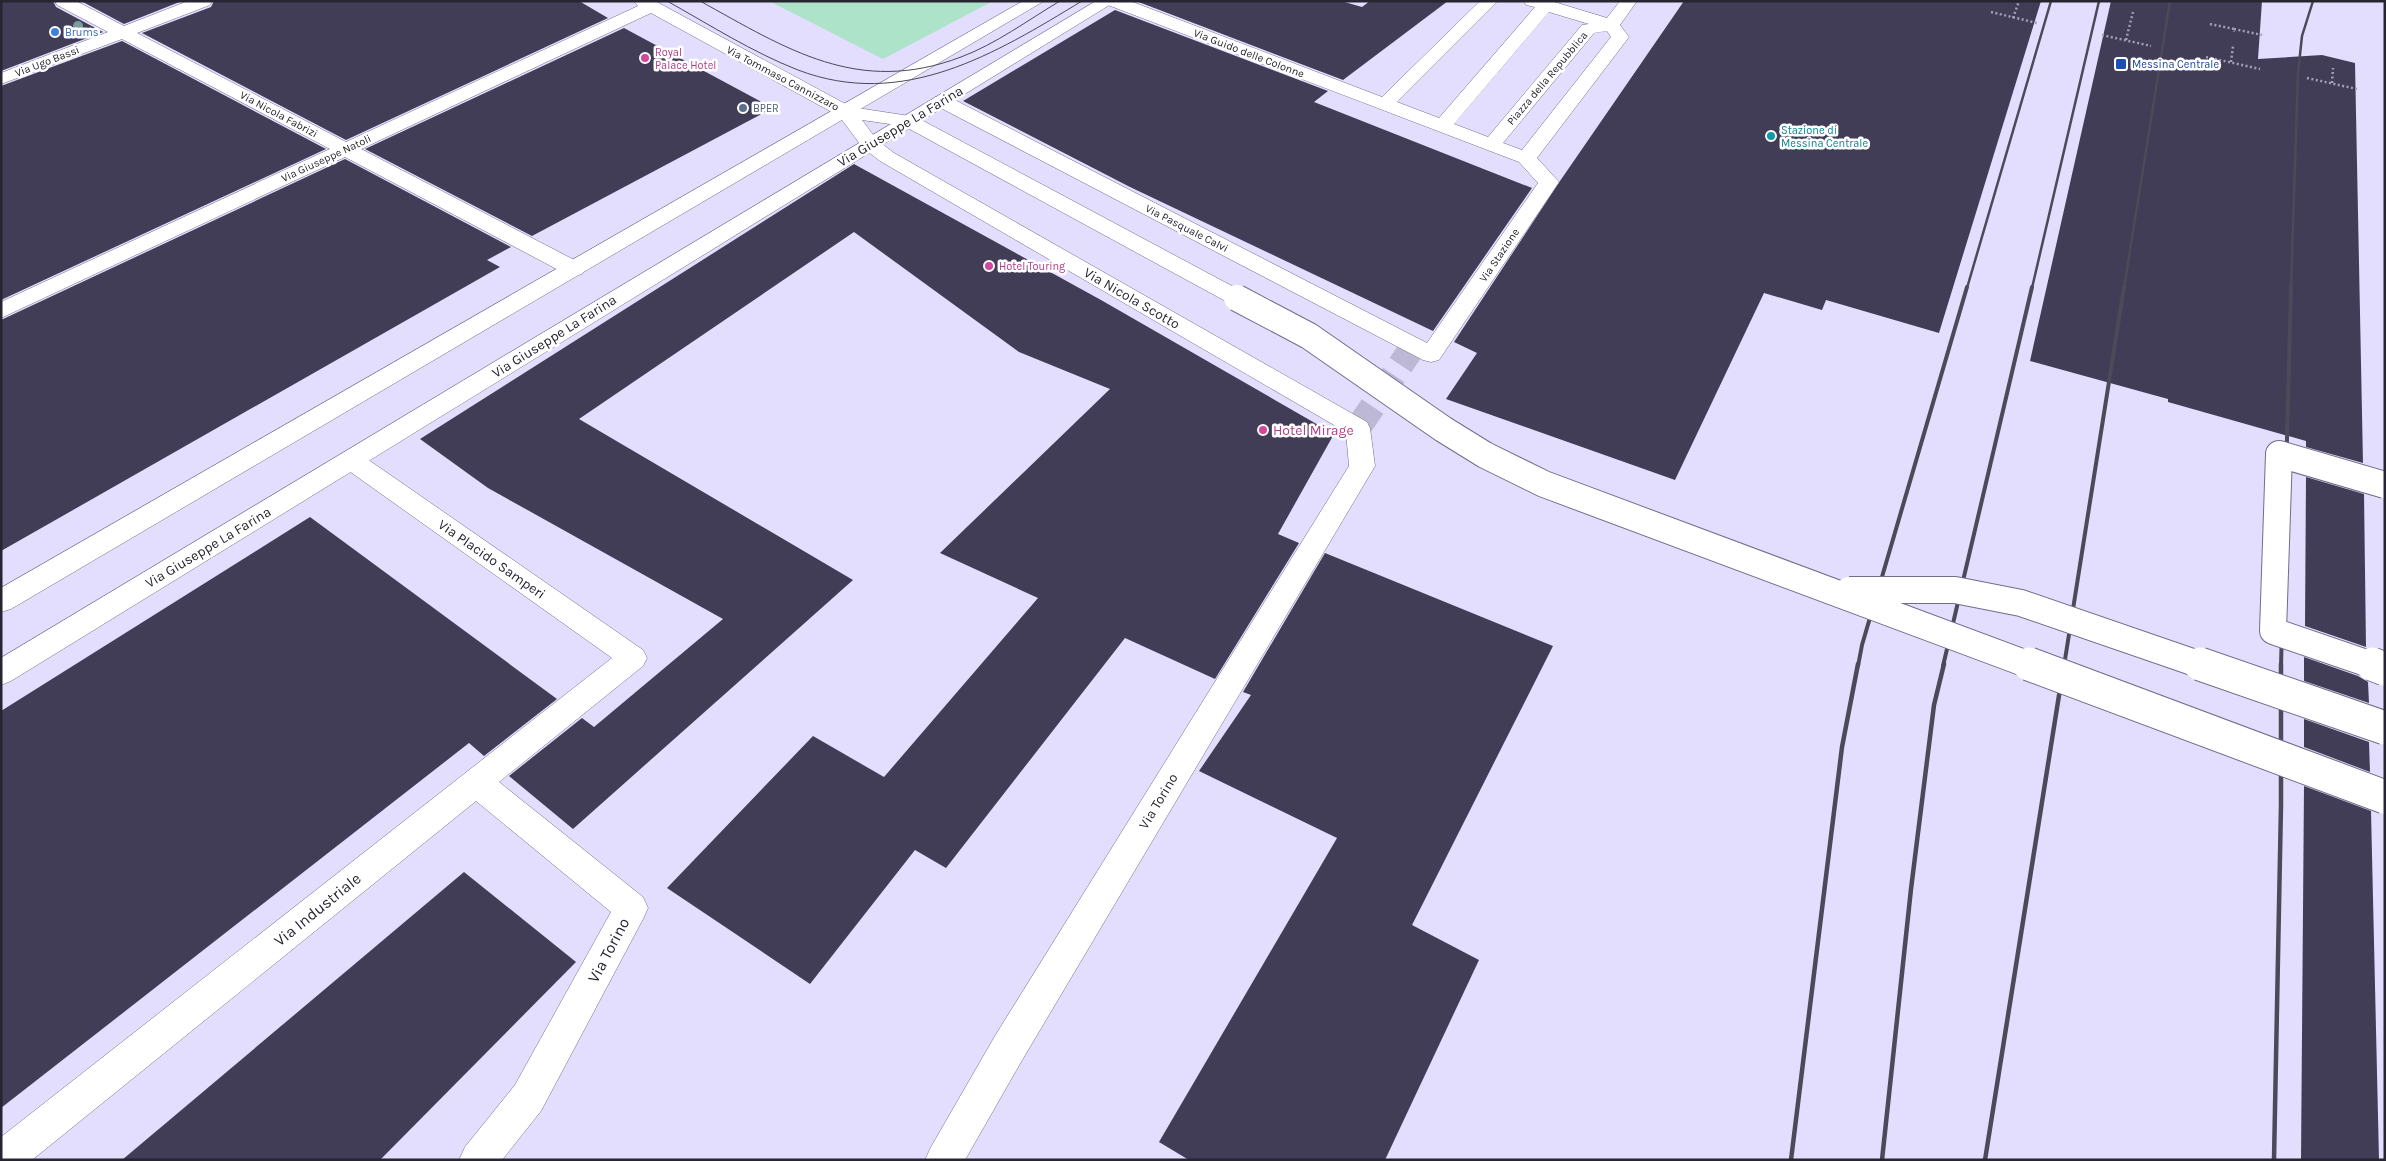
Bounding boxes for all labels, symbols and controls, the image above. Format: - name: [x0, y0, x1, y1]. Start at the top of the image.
- marker: Brums: [49, 26, 61, 38]
- place label: Brums: [65, 26, 99, 39]
- street label: Via Guido delle Colonne: [1192, 26, 1306, 81]
- street label: Piazza della Repubblica: [1504, 29, 1590, 128]
- street label: Via Ugo Bassi: [13, 43, 81, 80]
- street label: Via Tommaso Cannizzaro: [724, 43, 841, 114]
- place label: Royal Palace Hotel: [655, 46, 716, 72]
- marker: Royal Palace Hotel: [639, 52, 651, 64]
- marker: Messina Centrale: [2114, 57, 2128, 71]
- place label: Messina Centrale: [2132, 58, 2219, 71]
- street label: Via Giuseppe La Farina: [834, 82, 966, 171]
- street label: Via Nicola Fabrizi: [238, 88, 320, 140]
- marker: BPER: [737, 102, 749, 114]
- place label: BPER: [753, 102, 779, 115]
- place label: Stazione di Messina Centrale: [1781, 124, 1868, 150]
- marker: Stazione di Messina Centrale: [1765, 130, 1777, 142]
- street label: Via Giuseppe Natoli: [279, 132, 373, 185]
- street label: Via Pasquale Calvi: [1143, 202, 1230, 255]
- street label: Via Stazione: [1477, 226, 1522, 285]
- marker: Hotel Touring: [983, 260, 995, 272]
- place label: Hotel Touring: [999, 260, 1066, 273]
- street label: Via Nicola Scotto: [1081, 264, 1183, 333]
- street label: Via Giuseppe La Farina: [489, 291, 620, 382]
- place label: Hotel Mirage: [1273, 422, 1354, 439]
- marker: Hotel Mirage: [1257, 424, 1269, 436]
- street label: Via Giuseppe La Farina: [142, 503, 274, 592]
- street label: Via Placido Samperi: [435, 516, 549, 603]
- street label: Via Torino: [1135, 770, 1182, 832]
- street label: Via Industriale: [270, 869, 365, 950]
- street label: Via Torino: [583, 915, 633, 986]

